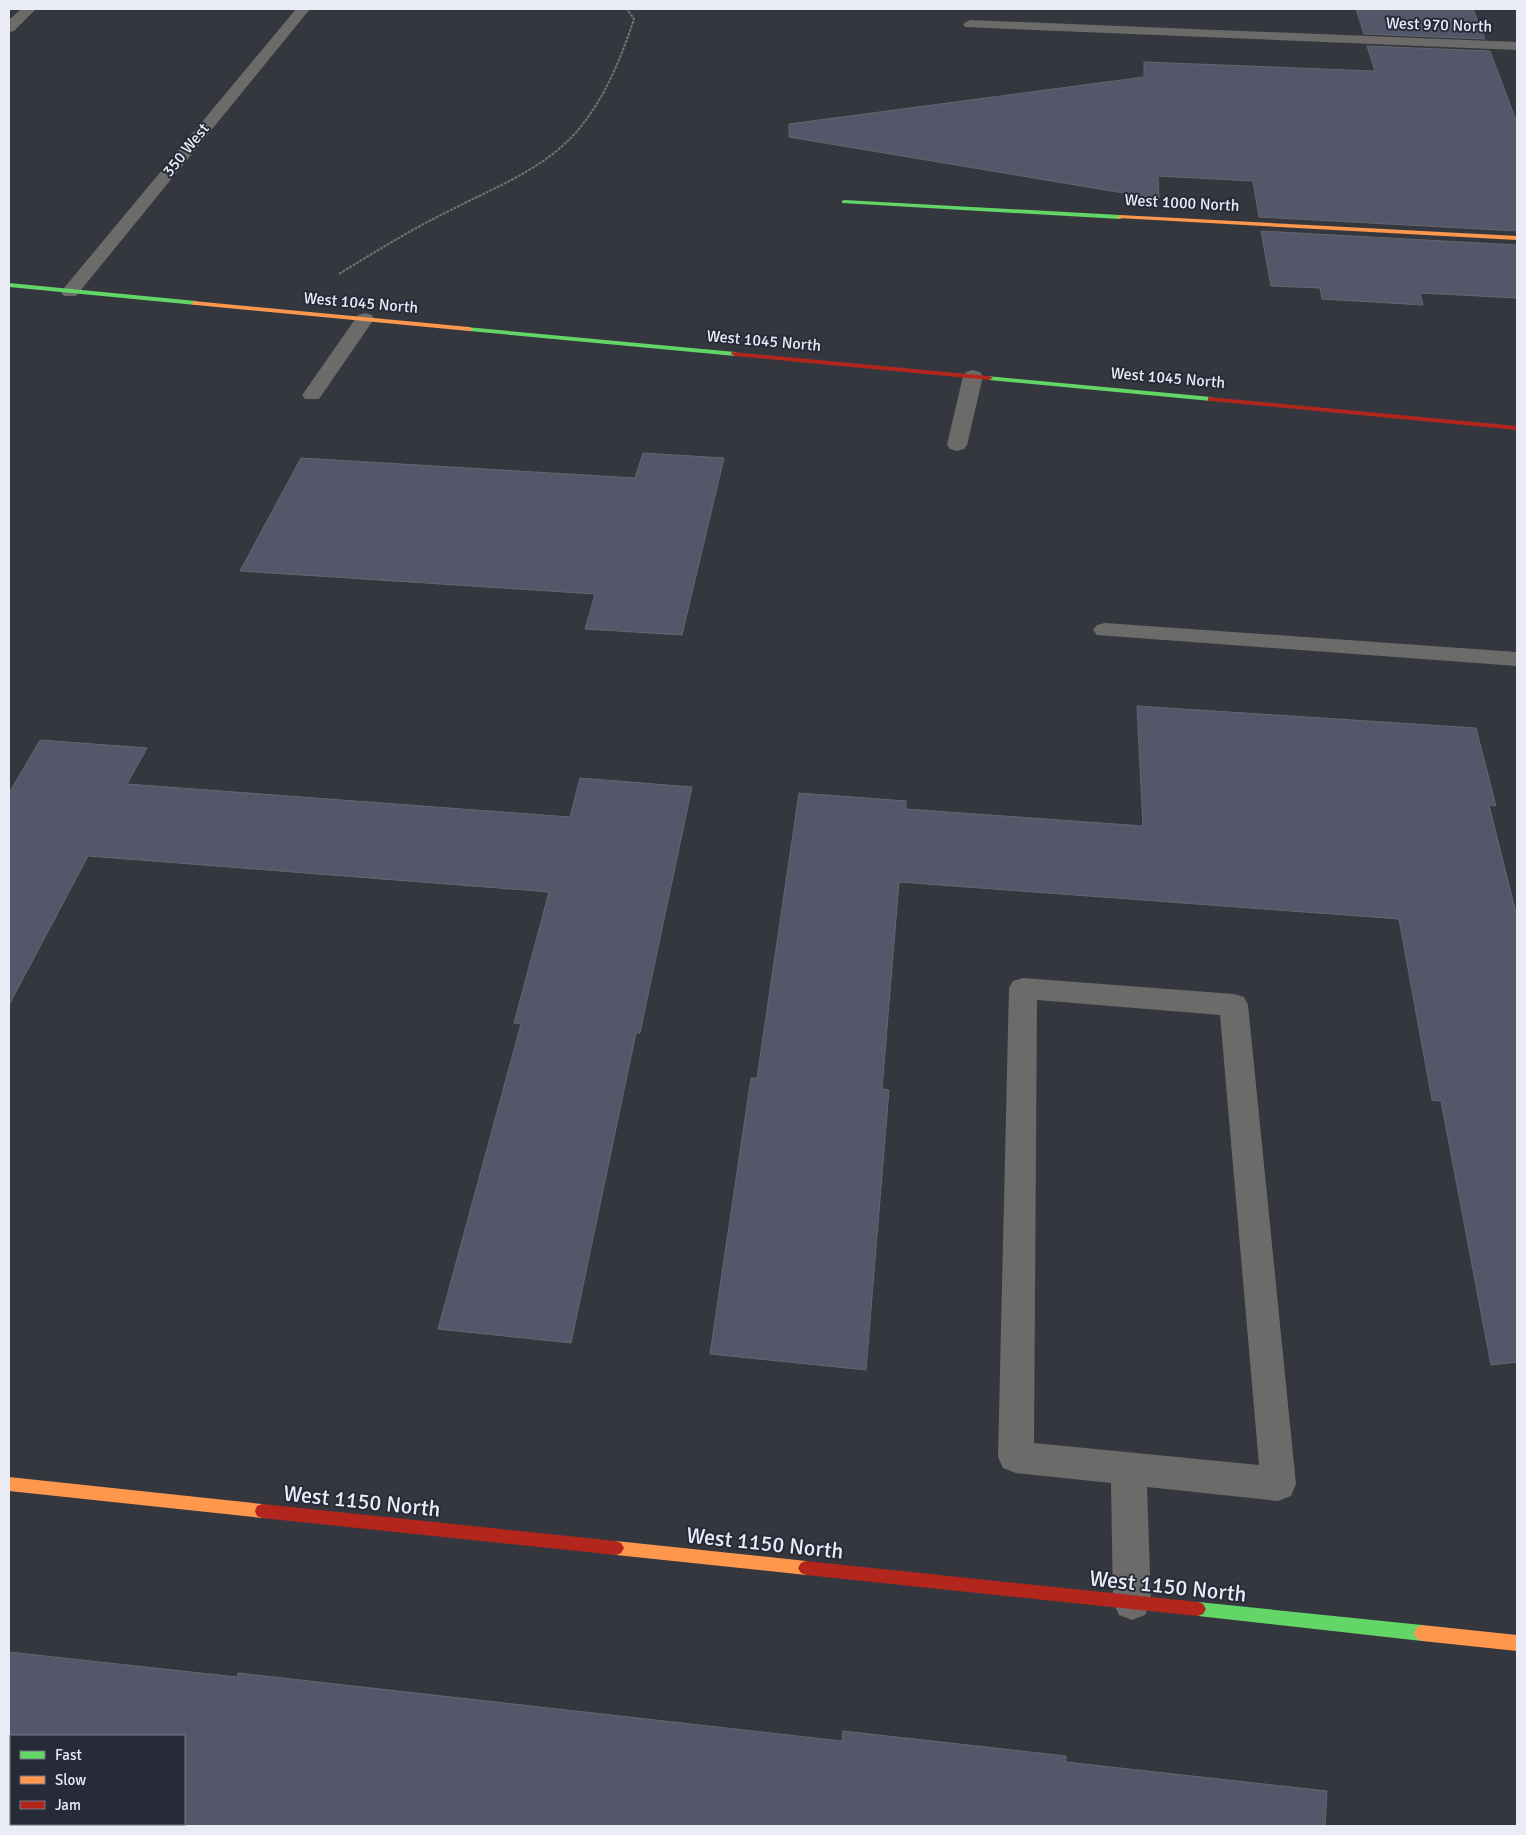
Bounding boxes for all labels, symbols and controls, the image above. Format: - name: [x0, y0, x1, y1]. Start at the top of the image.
- street label: West 970 North: [1386, 13, 1492, 37]
- street label: 350 West: [158, 119, 214, 181]
- street label: West 1000 North: [1124, 190, 1240, 216]
- street label: West 1045 North: [303, 288, 419, 318]
- street label: West 1045 North: [706, 326, 822, 356]
- street label: West 1045 North: [1110, 363, 1226, 393]
- street label: West 1150 North: [282, 1479, 442, 1523]
- street label: West 1150 North: [685, 1521, 845, 1565]
- street label: West 1150 North: [1088, 1564, 1248, 1608]
- legend: [10, 1735, 185, 1825]
- text: Fast: [55, 1746, 82, 1764]
- text: Slow: [55, 1771, 86, 1789]
- text: Jam: [55, 1796, 81, 1814]

